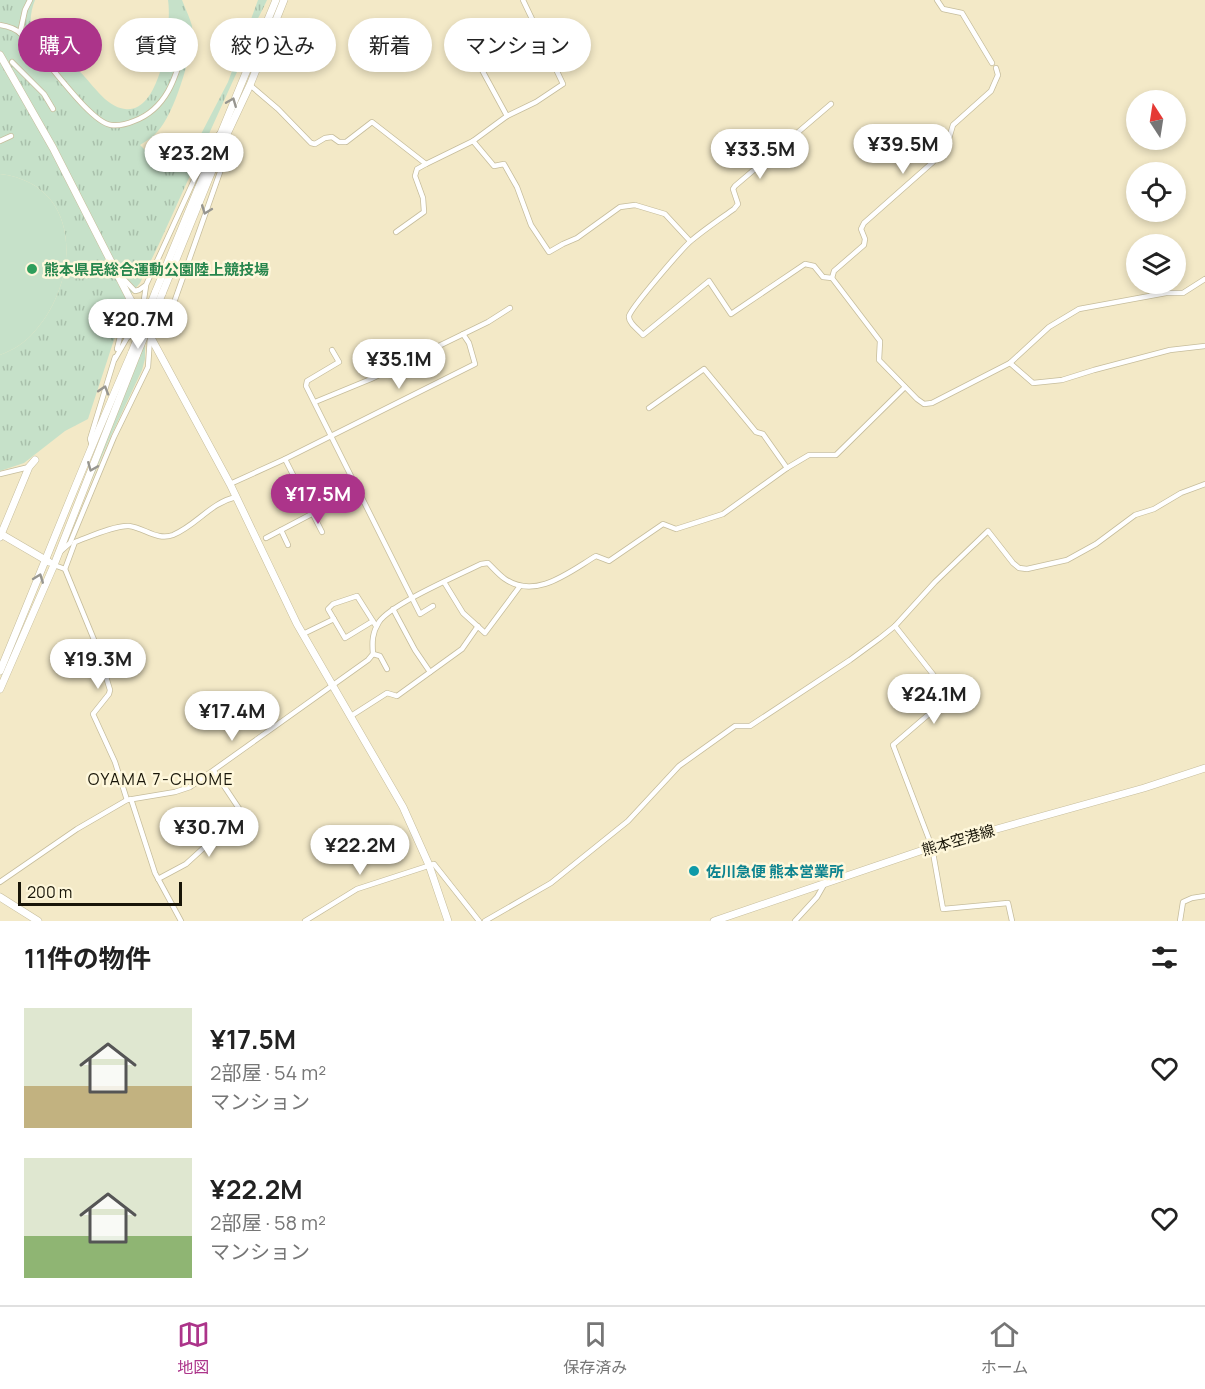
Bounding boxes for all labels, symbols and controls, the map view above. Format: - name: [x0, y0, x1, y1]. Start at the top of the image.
- chip: 購入: [18, 18, 102, 72]
- chip: 賃貸: [114, 18, 198, 72]
- chip: 絞り込み: [210, 18, 336, 72]
- chip: 新着: [348, 18, 432, 72]
- chip: マンション: [444, 18, 591, 72]
- north arrow: [1126, 90, 1186, 150]
- map controls: [1126, 90, 1186, 294]
- one-way arrow: [225, 98, 237, 109]
- pin: ¥39.5M: [854, 124, 952, 175]
- pin: ¥33.5M: [711, 129, 809, 180]
- text: ¥39.5M: [867, 130, 939, 157]
- pin: ¥23.2M: [145, 133, 243, 184]
- text: ¥33.5M: [725, 135, 795, 162]
- text: ¥23.2M: [159, 139, 229, 166]
- button: locate: [1126, 162, 1186, 222]
- one-way arrow: [201, 204, 213, 215]
- button: layers: [1126, 234, 1186, 294]
- place label: 熊本県民総合運動公園陸上競技場: [44, 259, 269, 280]
- marker: 熊本県民総合運動公園陸上競技場: [25, 262, 39, 276]
- pin: ¥20.7M: [89, 299, 187, 350]
- text: ¥20.7M: [102, 305, 174, 332]
- pin: ¥35.1M: [350, 339, 448, 390]
- text: ¥35.1M: [366, 345, 432, 372]
- one-way arrow: [97, 385, 109, 396]
- one-way arrow: [87, 460, 99, 471]
- pin: ¥17.5M: [269, 474, 367, 525]
- text: ¥17.5M: [285, 480, 351, 507]
- one-way arrow: [32, 573, 44, 584]
- pin: ¥19.3M: [49, 639, 147, 690]
- text: ¥19.3M: [64, 645, 132, 672]
- pin: ¥24.1M: [885, 674, 983, 725]
- text: ¥24.1M: [901, 680, 967, 707]
- pin: ¥17.4M: [183, 691, 281, 742]
- text: ¥17.4M: [199, 697, 265, 724]
- district label: OYAMA 7-CHOME: [88, 768, 234, 790]
- pin: ¥30.7M: [160, 807, 258, 858]
- text: ¥30.7M: [174, 813, 244, 840]
- street label: 熊本空港線: [919, 820, 997, 860]
- pin: ¥22.2M: [311, 825, 409, 876]
- text: ¥22.2M: [324, 831, 396, 858]
- place label: 佐川急便 熊本営業所: [706, 861, 844, 882]
- marker: 佐川急便 熊本営業所: [687, 864, 701, 878]
- scale bar: [18, 879, 182, 906]
- text: 200 m: [27, 881, 72, 903]
- text: 11件の物件: [24, 940, 151, 976]
- icon: filters: [1148, 941, 1181, 974]
- text: ¥17.5M: [210, 1021, 296, 1057]
- icon: home: [72, 1032, 144, 1104]
- icon: heart: [1148, 1052, 1181, 1085]
- text: 2部屋 · 54 m²: [210, 1059, 326, 1086]
- text: マンション: [210, 1088, 310, 1115]
- text: ¥22.2M: [210, 1171, 302, 1207]
- icon: home: [72, 1182, 144, 1254]
- icon: heart: [1148, 1202, 1181, 1235]
- text: 2部屋 · 58 m²: [210, 1209, 326, 1236]
- text: マンション: [210, 1238, 310, 1265]
- tab: 地図: [177, 1318, 210, 1378]
- tab: 保存済み: [563, 1318, 627, 1378]
- tab: ホーム: [981, 1318, 1028, 1378]

